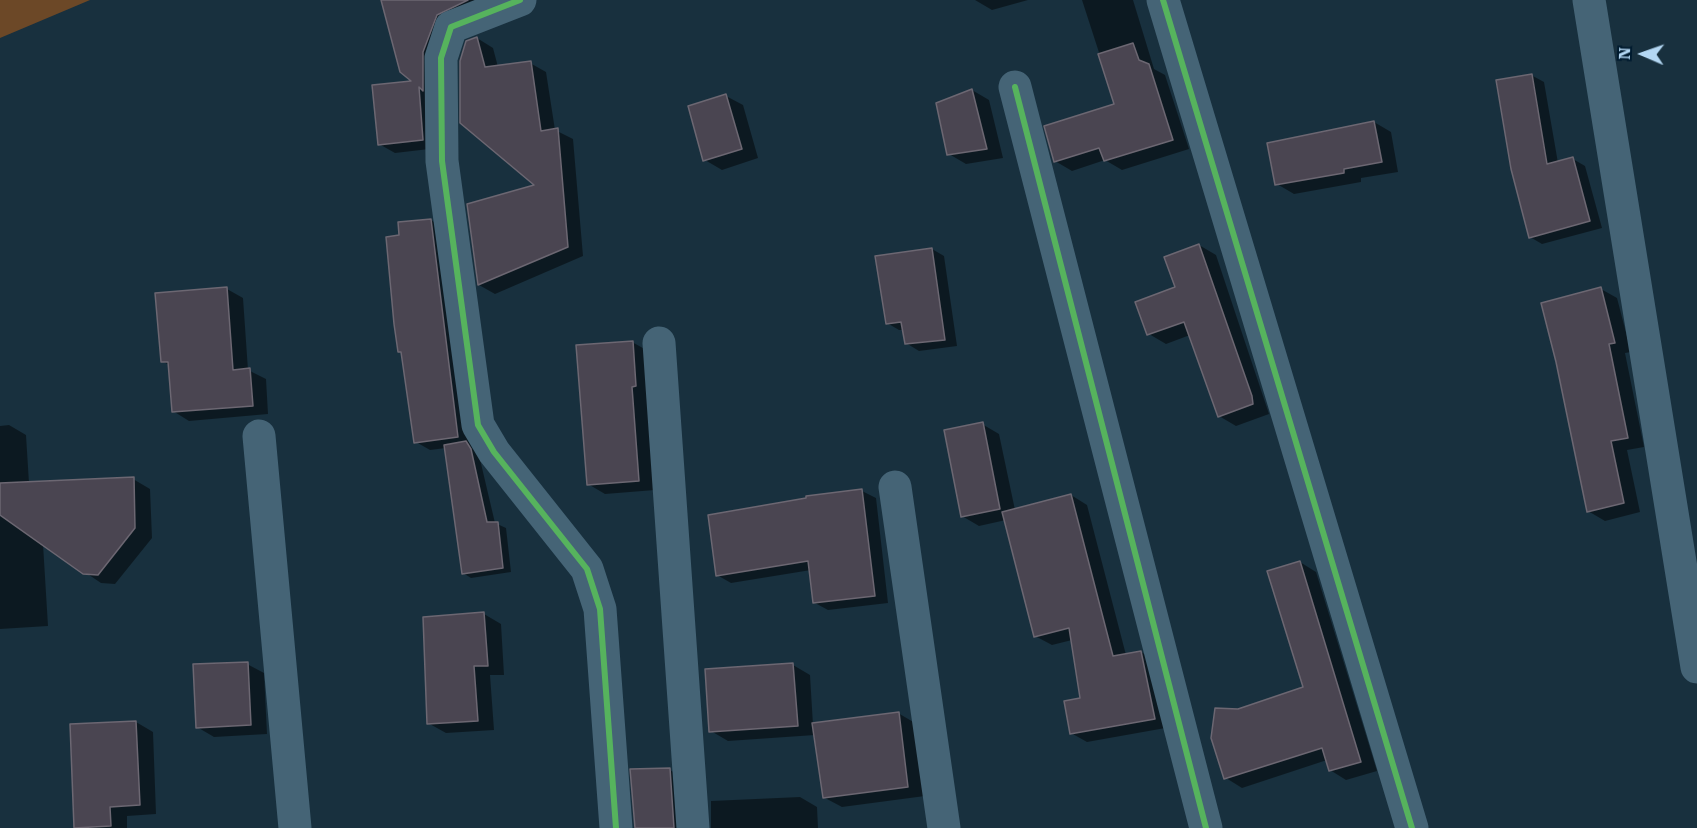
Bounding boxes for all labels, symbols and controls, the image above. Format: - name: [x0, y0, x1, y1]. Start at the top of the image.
- north arrow: [1613, 24, 1673, 84]
- text: N: [1615, 47, 1634, 60]

